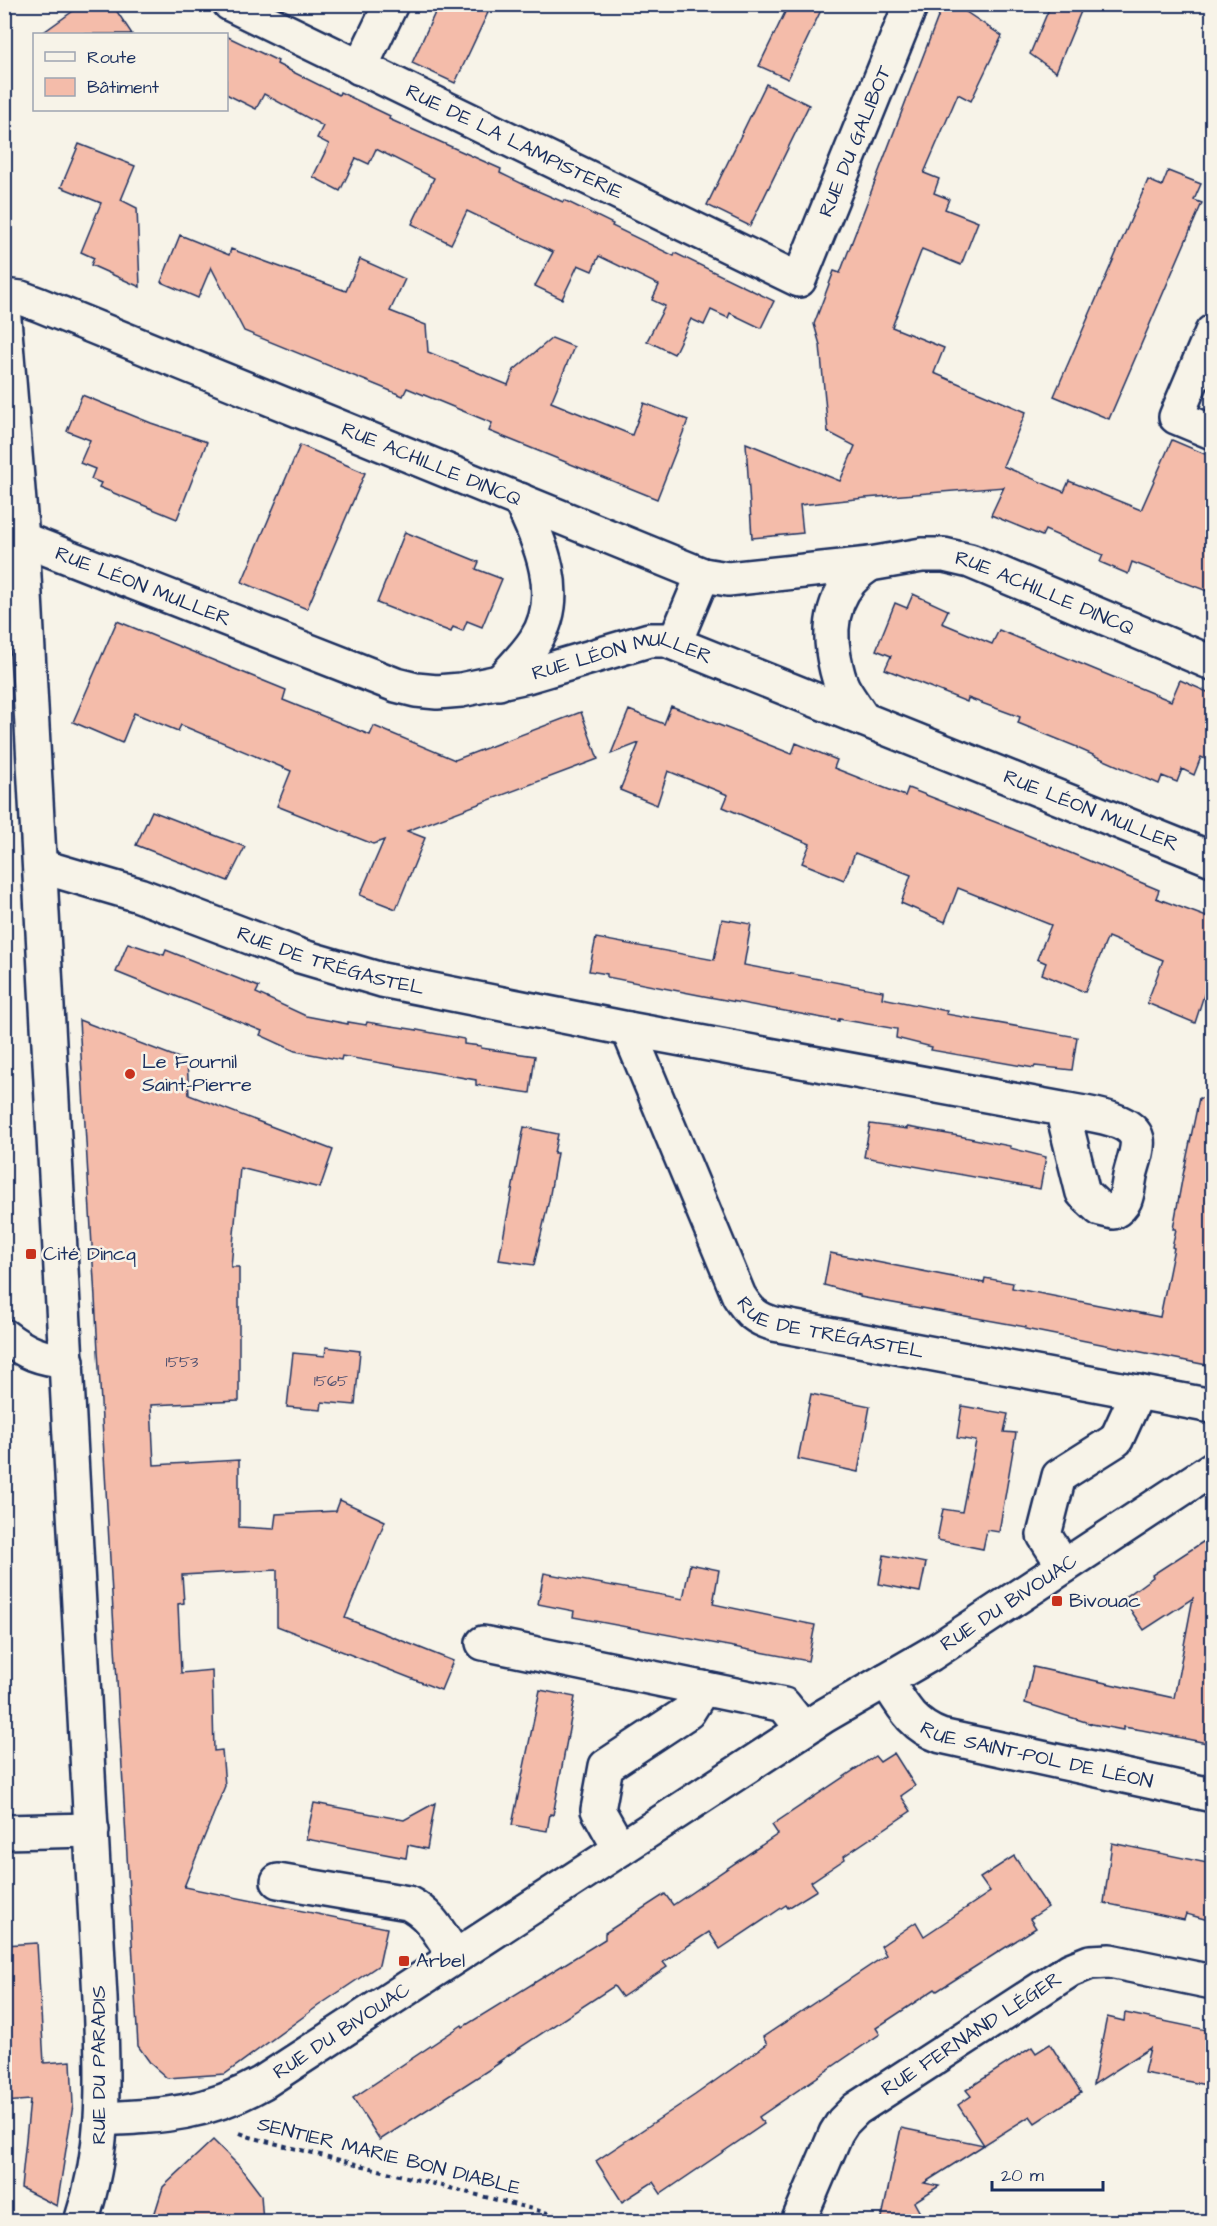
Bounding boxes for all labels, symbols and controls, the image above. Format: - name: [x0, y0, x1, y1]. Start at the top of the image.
- legend: [33, 33, 228, 111]
- text: Route: [87, 45, 136, 70]
- street label: RUE DU GALIBOT: [812, 61, 899, 221]
- text: Bâtiment: [87, 75, 160, 100]
- street label: RUE DE LA LAMPISTERIE: [401, 77, 628, 207]
- street label: RUE ACHILLE DINCQ: [337, 415, 526, 514]
- street label: RUE LÉON MULLER: [51, 539, 235, 633]
- street label: RUE ACHILLE DINCQ: [952, 544, 1139, 643]
- street label: RUE LÉON MULLER: [529, 625, 716, 688]
- street label: RUE LÉON MULLER: [999, 763, 1183, 858]
- street label: RUE DE TRÉGASTEL: [233, 919, 427, 1002]
- place label: Le Fournil Saint-Pierre: [142, 1048, 252, 1099]
- marker: Le Fournil Saint-Pierre: [123, 1067, 137, 1081]
- place label: Cité Dincq: [43, 1240, 136, 1268]
- marker: Cité Dincq: [24, 1247, 38, 1261]
- street label: RUE DE TRÉGASTEL: [730, 1291, 926, 1366]
- house number: 1553: [166, 1351, 198, 1373]
- house number: 1565: [314, 1370, 349, 1392]
- street label: RUE DU BIVOUAC: [935, 1547, 1083, 1658]
- place label: Bivouac: [1069, 1587, 1141, 1615]
- marker: Bivouac: [1050, 1594, 1064, 1608]
- street label: RUE SAINT-POL DE LÉON: [915, 1714, 1156, 1796]
- place label: Arbel: [416, 1947, 465, 1975]
- marker: Arbel: [397, 1954, 411, 1968]
- street label: RUE FERNAND LÉGER: [876, 1965, 1067, 2103]
- street label: RUE DU BIVOUAC: [267, 1976, 416, 2086]
- street label: RUE DU PARADIS: [85, 1985, 113, 2145]
- street label: SENTIER MARIE BON DIABLE: [255, 2110, 524, 2202]
- scale bar: [992, 2154, 1103, 2192]
- text: 20 m: [1001, 2163, 1044, 2188]

